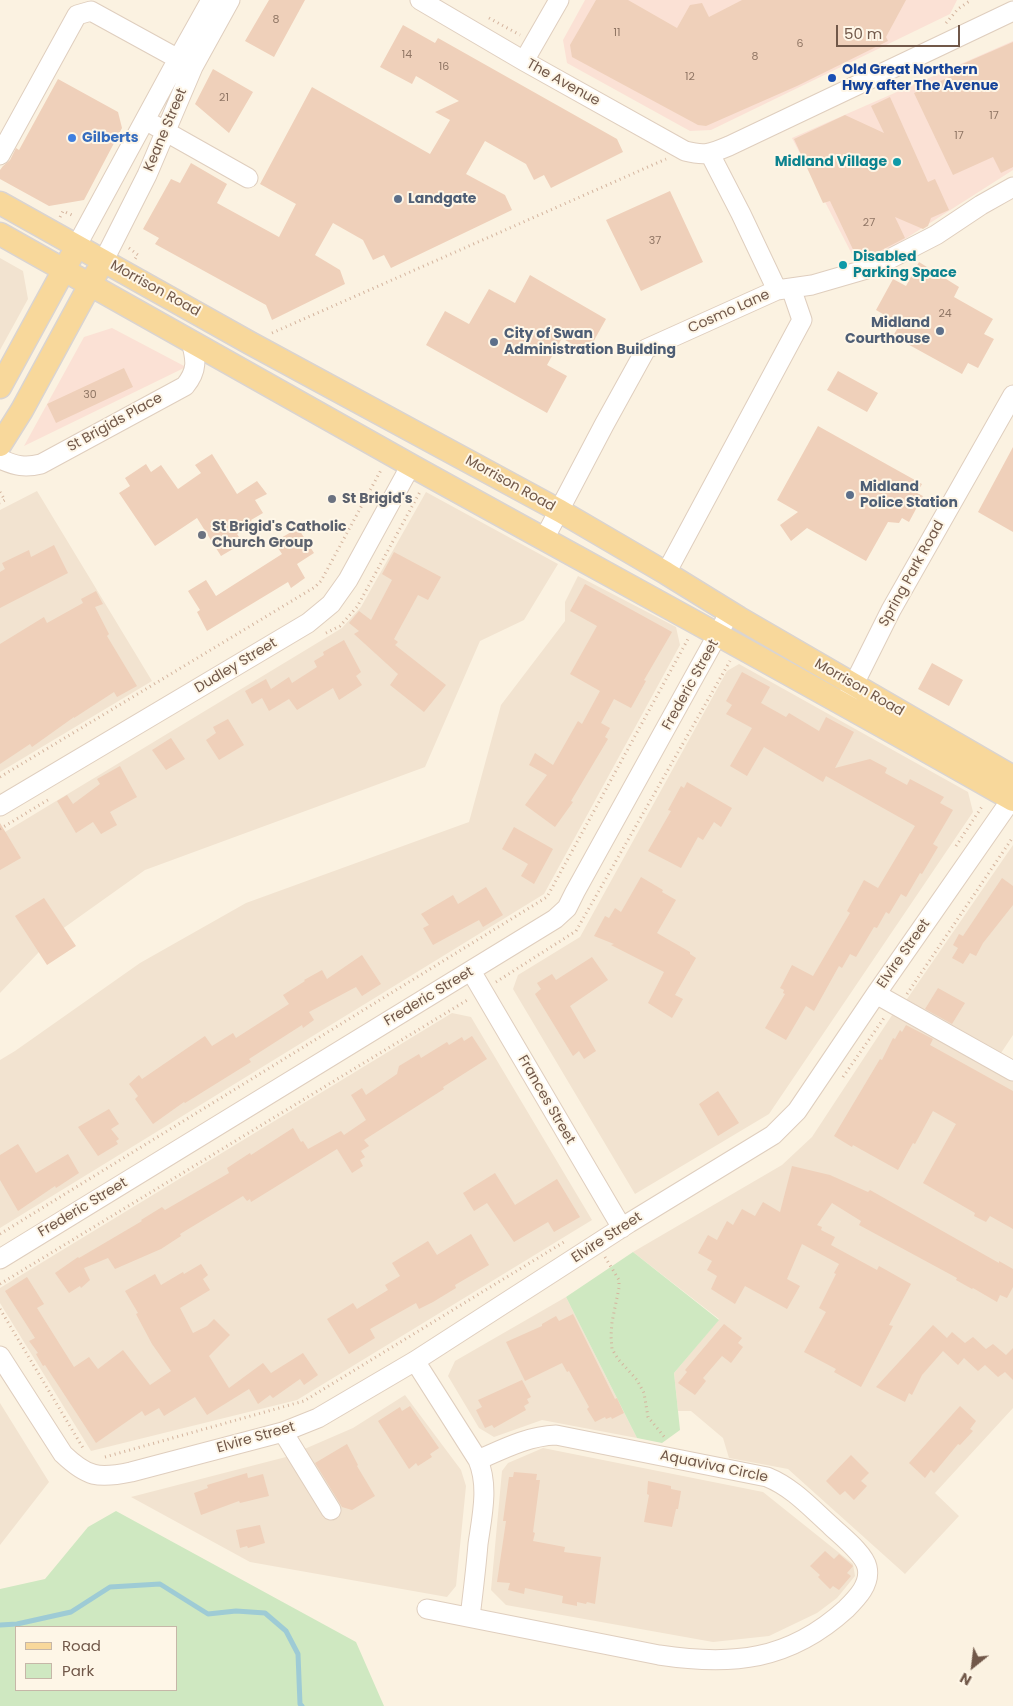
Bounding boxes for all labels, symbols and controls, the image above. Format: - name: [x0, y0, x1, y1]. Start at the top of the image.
- house number: 8: [273, 13, 279, 27]
- scale bar: [838, 15, 962, 47]
- text: 50 m: [844, 23, 882, 44]
- house number: 11: [613, 26, 621, 40]
- house number: 6: [797, 37, 803, 51]
- house number: 14: [402, 48, 412, 62]
- house number: 8: [752, 50, 758, 64]
- street label: The Avenue: [523, 56, 603, 110]
- house number: 16: [439, 60, 449, 74]
- place label: Old Great Northern Hwy after The Avenue: [842, 62, 998, 94]
- house number: 12: [685, 70, 695, 84]
- marker: Old Great Northern Hwy after The Avenue: [826, 72, 838, 84]
- street label: Keane Street: [141, 86, 191, 174]
- house number: 21: [219, 91, 229, 105]
- house number: 17: [989, 109, 999, 123]
- house number: 17: [954, 129, 964, 143]
- place label: Gilberts: [82, 130, 139, 146]
- marker: Gilberts: [66, 132, 78, 144]
- place label: Midland Village: [775, 154, 887, 170]
- marker: Midland Village: [891, 156, 903, 168]
- place label: Landgate: [408, 191, 476, 207]
- marker: Landgate: [392, 193, 404, 205]
- house number: 27: [863, 216, 875, 230]
- house number: 37: [649, 234, 661, 248]
- place label: Disabled Parking Space: [853, 249, 957, 282]
- street label: Morrison Road: [107, 257, 203, 321]
- marker: Disabled Parking Space: [837, 259, 849, 271]
- street label: Cosmo Lane: [686, 287, 772, 337]
- house number: 24: [938, 307, 952, 321]
- place label: Midland Courthouse: [845, 315, 930, 348]
- marker: Midland Courthouse: [934, 325, 946, 337]
- place label: City of Swan Administration Building: [504, 326, 676, 358]
- marker: City of Swan Administration Building: [488, 336, 500, 348]
- house number: 30: [83, 388, 97, 402]
- street label: St Brigids Place: [65, 390, 165, 456]
- street label: Morrison Road: [462, 452, 558, 516]
- place label: Midland Police Station: [860, 479, 958, 512]
- marker: Midland Police Station: [844, 489, 856, 501]
- place label: St Brigid's: [342, 491, 413, 507]
- marker: St Brigid's: [326, 493, 338, 505]
- street label: Spring Park Road: [876, 518, 948, 630]
- place label: St Brigid's Catholic Church Group: [212, 519, 347, 552]
- marker: St Brigid's Catholic Church Group: [196, 529, 208, 541]
- street label: Dudley Street: [192, 635, 280, 697]
- street label: Frederic Street: [659, 637, 723, 733]
- street label: Morrison Road: [811, 656, 907, 720]
- street label: Elvire Street: [874, 916, 934, 992]
- street label: Frederic Street: [381, 964, 477, 1030]
- street label: Frances Street: [514, 1053, 578, 1147]
- street label: Frederic Street: [35, 1175, 131, 1241]
- street label: Elvire Street: [569, 1209, 645, 1267]
- street label: Elvire Street: [215, 1419, 297, 1457]
- street label: Aquaviva Circle: [659, 1447, 769, 1487]
- legend: [15, 1626, 178, 1691]
- text: Road: [62, 1635, 101, 1656]
- north arrow: [948, 1641, 998, 1691]
- text: Park: [62, 1660, 94, 1681]
- text: N: [956, 1668, 975, 1690]

